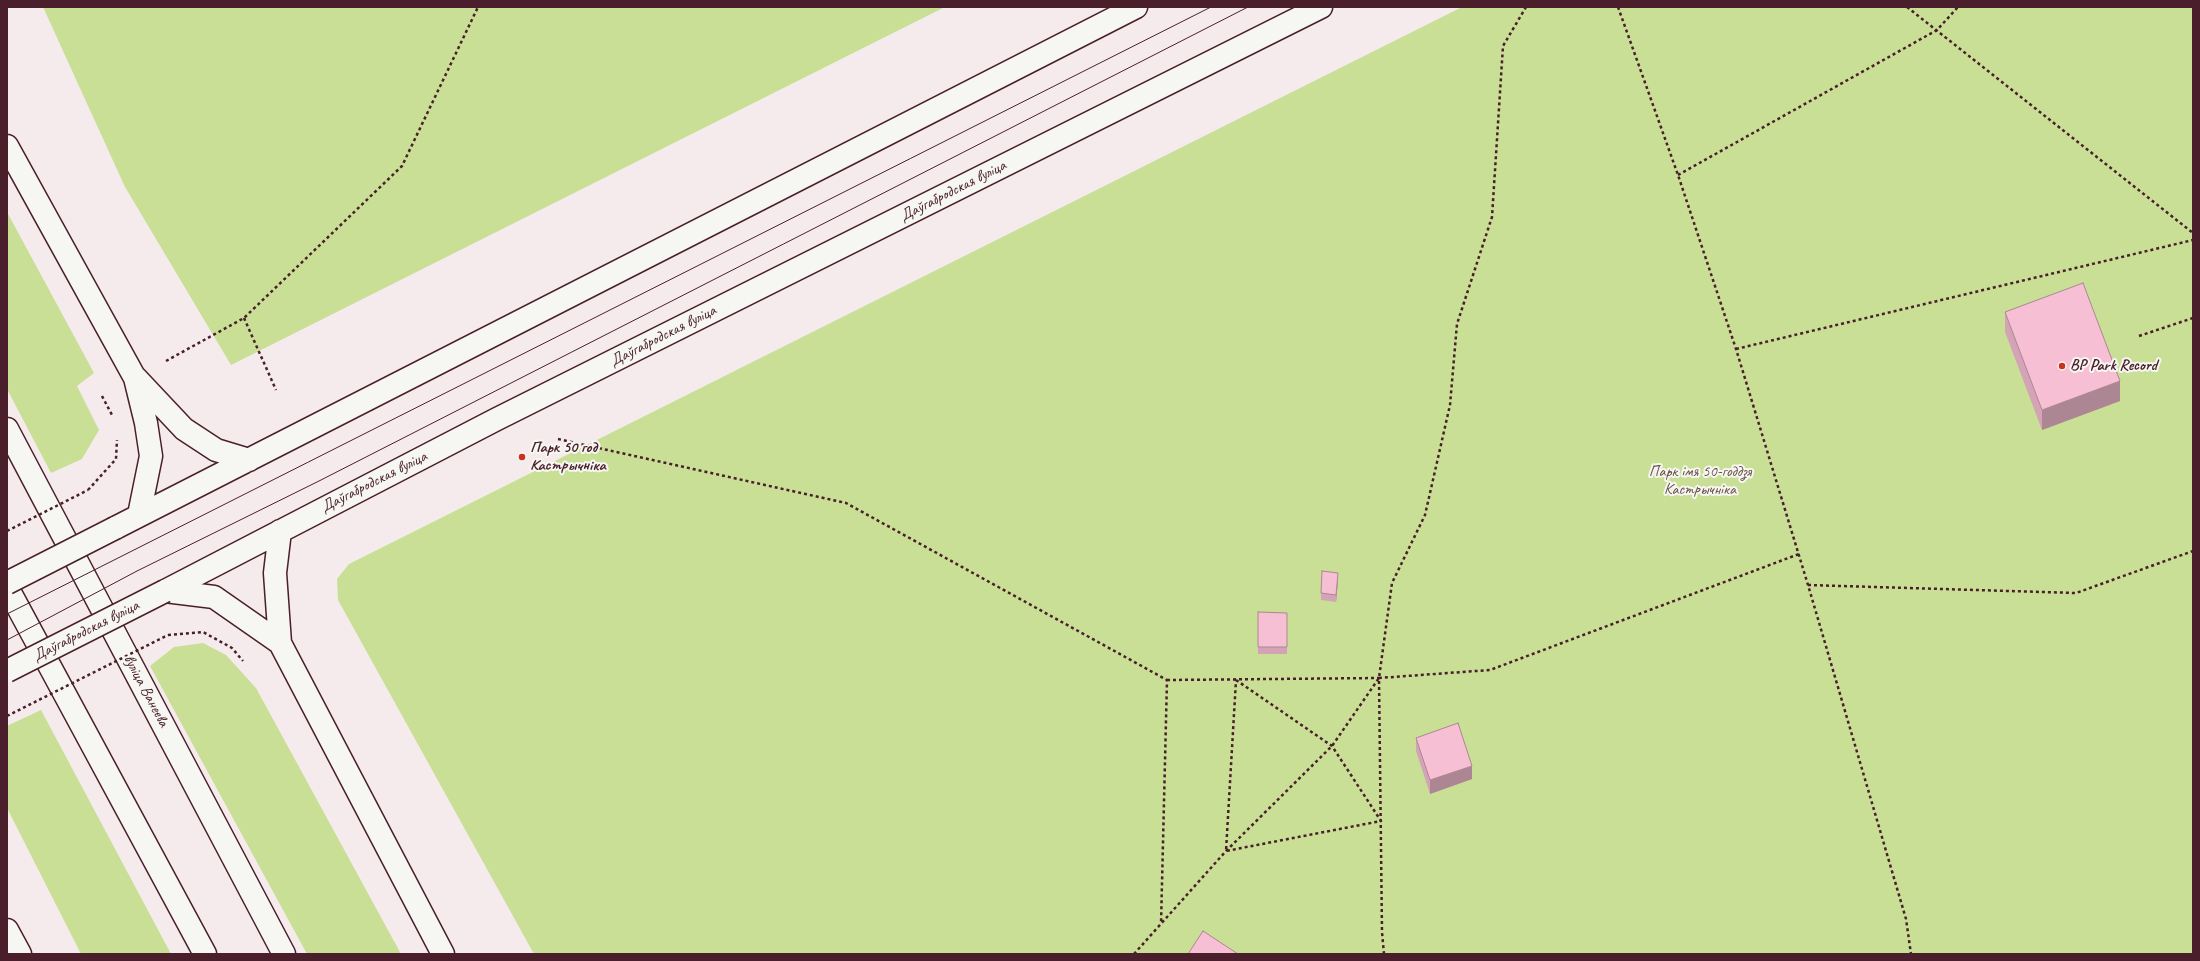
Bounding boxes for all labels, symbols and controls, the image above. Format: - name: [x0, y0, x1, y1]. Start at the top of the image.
- street label: Даўгабродская вуліца: [897, 156, 1009, 226]
- street label: Даўгабродская вуліца: [607, 301, 719, 371]
- place label: BP Park Record: [2070, 356, 2157, 376]
- marker: BP Park Record: [2057, 361, 2067, 371]
- place label: Парк 50 год Кастрычніка: [530, 438, 606, 476]
- street label: Даўгабродская вуліца: [318, 447, 430, 517]
- marker: Парк 50 год Кастрычніка: [517, 452, 527, 462]
- park label: Парк імя 50-годдзя Кастрычніка: [1649, 462, 1751, 500]
- street label: Даўгабродская вуліца: [30, 596, 142, 666]
- street label: вуліца Ванеева: [119, 652, 173, 730]

